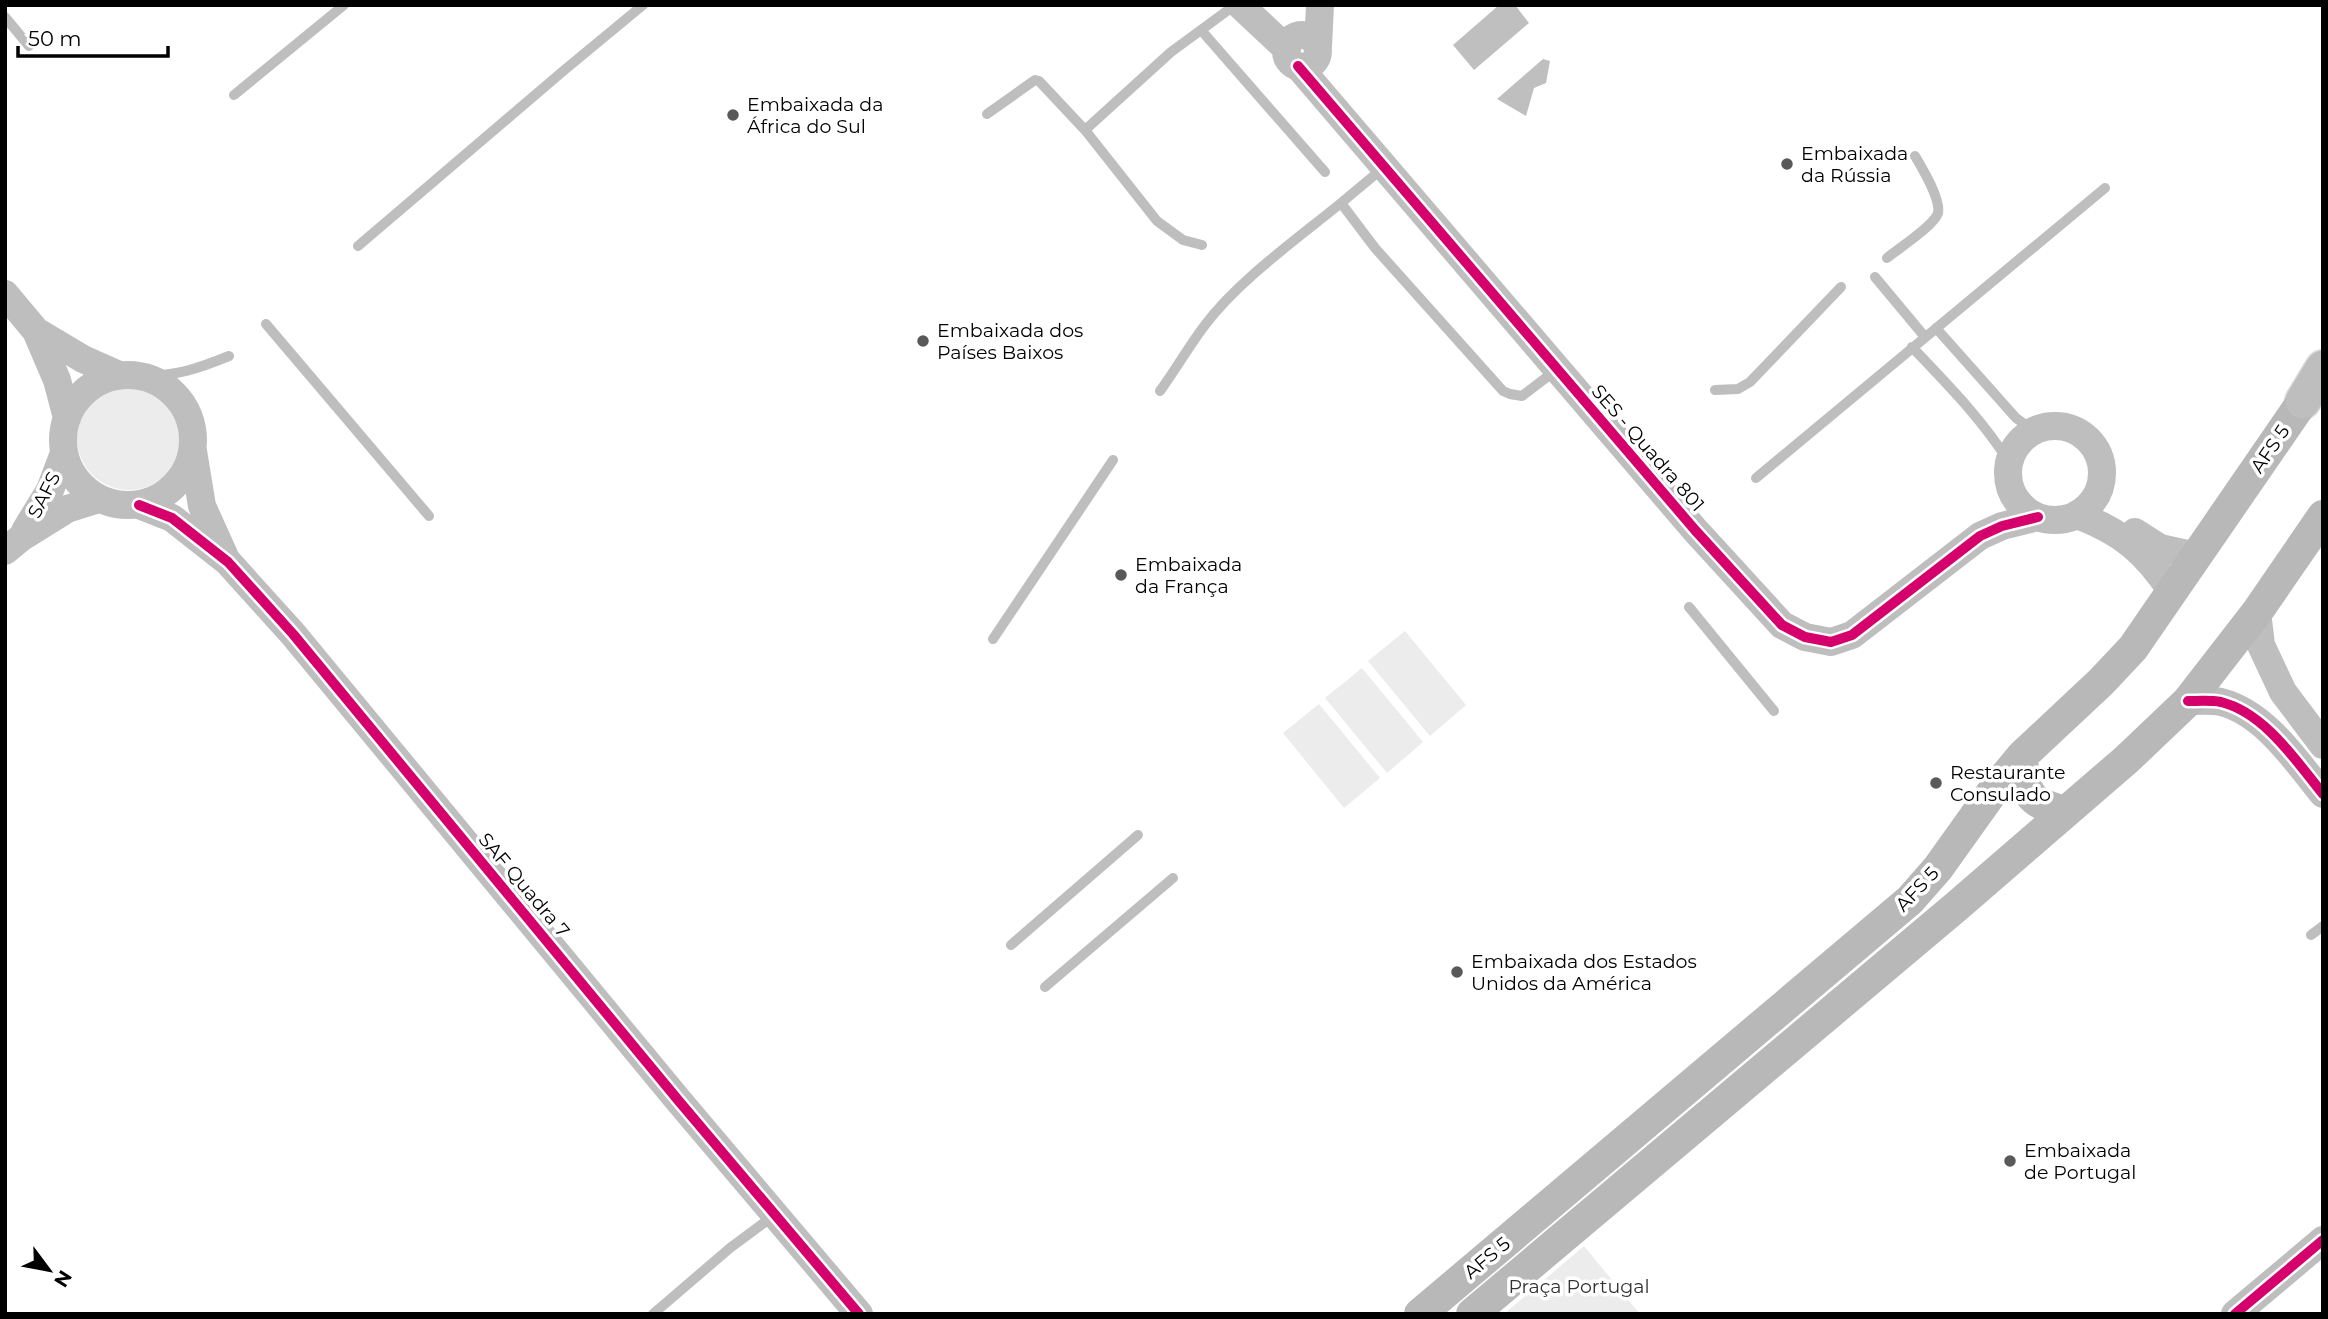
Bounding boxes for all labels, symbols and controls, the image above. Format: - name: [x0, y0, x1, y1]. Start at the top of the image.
- scale bar: [18, 14, 168, 58]
- text: 50 m: [28, 26, 82, 51]
- place label: Embaixada da África do Sul: [747, 93, 883, 138]
- marker: Embaixada da África do Sul: [725, 107, 741, 123]
- place label: Embaixada da Rússia: [1801, 142, 1908, 187]
- marker: Embaixada da Rússia: [1779, 156, 1795, 172]
- place label: Embaixada dos Países Baixos: [937, 319, 1083, 364]
- marker: Embaixada dos Países Baixos: [915, 333, 931, 349]
- street label: SES - Quadra 801: [1587, 380, 1709, 516]
- street label: AFS 5: [2246, 420, 2294, 477]
- street label: SAFS: [23, 468, 65, 522]
- place label: Embaixada da França: [1135, 553, 1242, 598]
- marker: Embaixada da França: [1113, 567, 1129, 583]
- place label: Restaurante Consulado: [1950, 761, 2066, 806]
- marker: Restaurante Consulado: [1928, 775, 1944, 791]
- street label: SAF Quadra 7: [474, 828, 574, 942]
- street label: AFS 5: [1891, 862, 1944, 916]
- place label: Embaixada dos Estados Unidos da América: [1471, 950, 1697, 995]
- marker: Embaixada dos Estados Unidos da América: [1449, 964, 1465, 980]
- place label: Embaixada de Portugal: [2024, 1139, 2136, 1184]
- marker: Embaixada de Portugal: [2002, 1153, 2018, 1169]
- street label: AFS 5: [1459, 1232, 1515, 1284]
- north arrow: [14, 1235, 84, 1305]
- text: N: [49, 1266, 77, 1291]
- park label: Praça Portugal: [1508, 1275, 1650, 1298]

